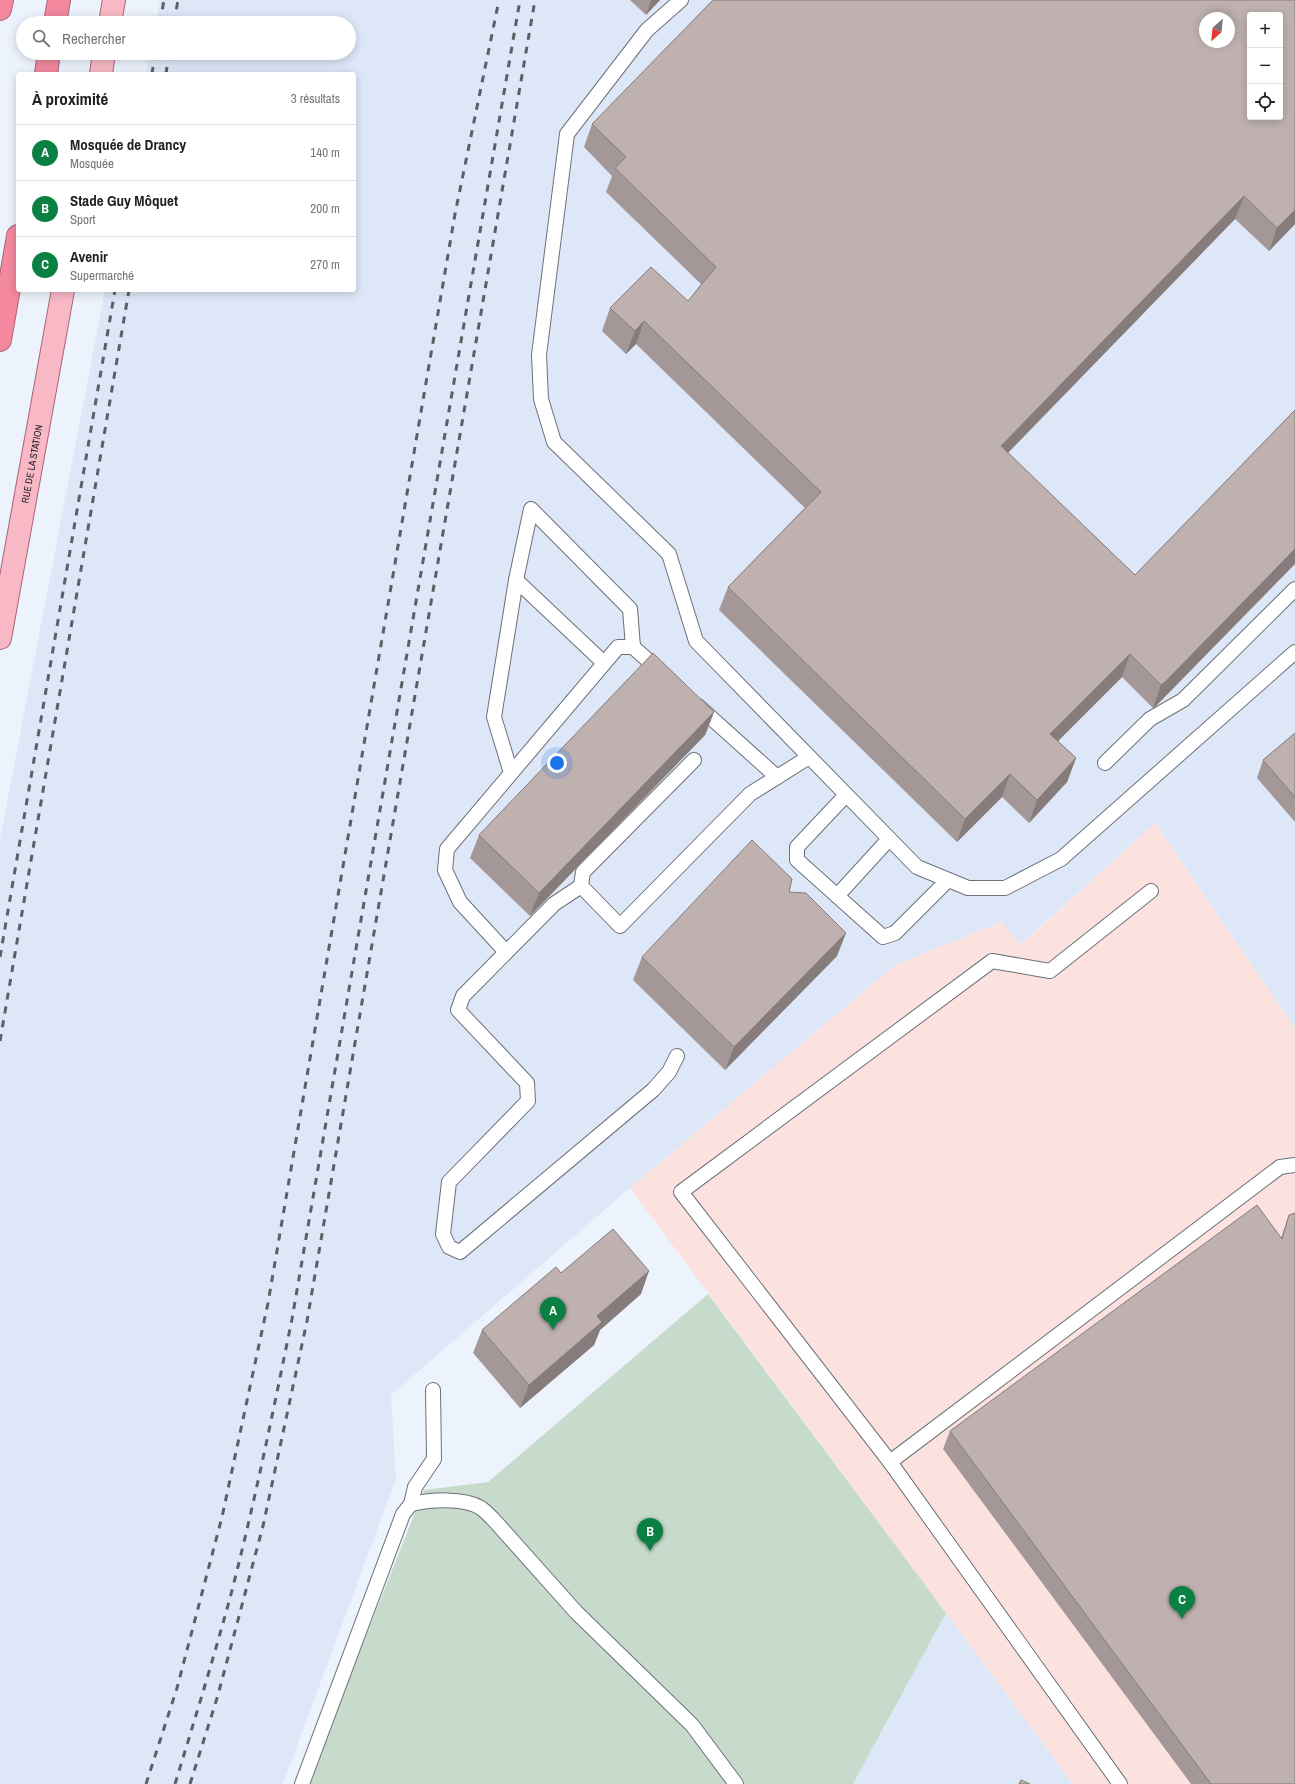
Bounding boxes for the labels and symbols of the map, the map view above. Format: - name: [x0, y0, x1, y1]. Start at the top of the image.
- north arrow: [1199, 12, 1235, 48]
- street label: RUE DE LA STATION: [19, 424, 46, 504]
- your location: [547, 753, 567, 773]
- pin: A: [540, 1297, 566, 1330]
- pin: B: [637, 1518, 663, 1551]
- pin: C: [1169, 1586, 1195, 1619]

